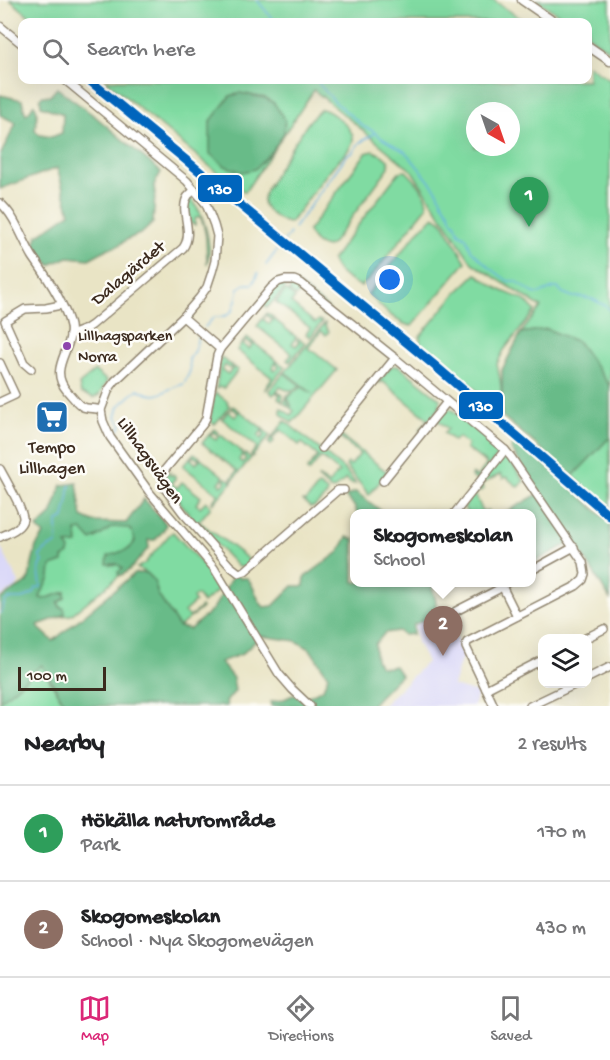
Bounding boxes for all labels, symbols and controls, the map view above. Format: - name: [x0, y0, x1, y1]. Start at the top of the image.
- search box: [18, 18, 592, 84]
- icon: search: [39, 35, 72, 68]
- text: Search here: [87, 38, 195, 64]
- north arrow: [466, 102, 520, 156]
- line badge: 130: [197, 174, 243, 203]
- pin: 1: [510, 178, 548, 227]
- text: 130: [207, 182, 232, 201]
- street label: Dalagärdet: [87, 236, 171, 311]
- your location: [375, 265, 404, 294]
- place label: Lillhagsparken Norra: [78, 328, 173, 368]
- marker: Lillhagsparken Norra: [61, 340, 73, 352]
- line badge: 130: [458, 391, 504, 420]
- supermarket icon: Tempo Lillhagen: [34, 399, 70, 435]
- text: 130: [468, 399, 493, 418]
- street label: Lillhagsvägen: [111, 414, 187, 509]
- place label: Tempo Lillhagen: [19, 438, 86, 480]
- popup: [350, 509, 536, 587]
- text: Skogomeskolan: [373, 524, 513, 550]
- text: School: [373, 550, 425, 573]
- pin: 2: [424, 606, 462, 656]
- map controls: [538, 634, 592, 688]
- button: layers: [538, 634, 592, 688]
- scale bar: [18, 664, 106, 692]
- text: 100 m: [27, 668, 67, 687]
- text: Nearby: [24, 730, 105, 761]
- text: 2 results: [517, 734, 586, 757]
- text: Hökälla naturområde: [81, 809, 275, 835]
- text: 1: [39, 822, 48, 845]
- text: 170 m: [537, 822, 586, 845]
- text: Park: [81, 835, 119, 858]
- text: Skogomeskolan: [81, 905, 220, 931]
- text: 2: [39, 918, 48, 941]
- text: 430 m: [536, 918, 586, 941]
- text: School · Nya Skogomevägen: [81, 931, 313, 954]
- tab: Map: [78, 992, 111, 1047]
- tab: Directions: [268, 992, 334, 1047]
- tab: Saved: [490, 992, 531, 1047]

